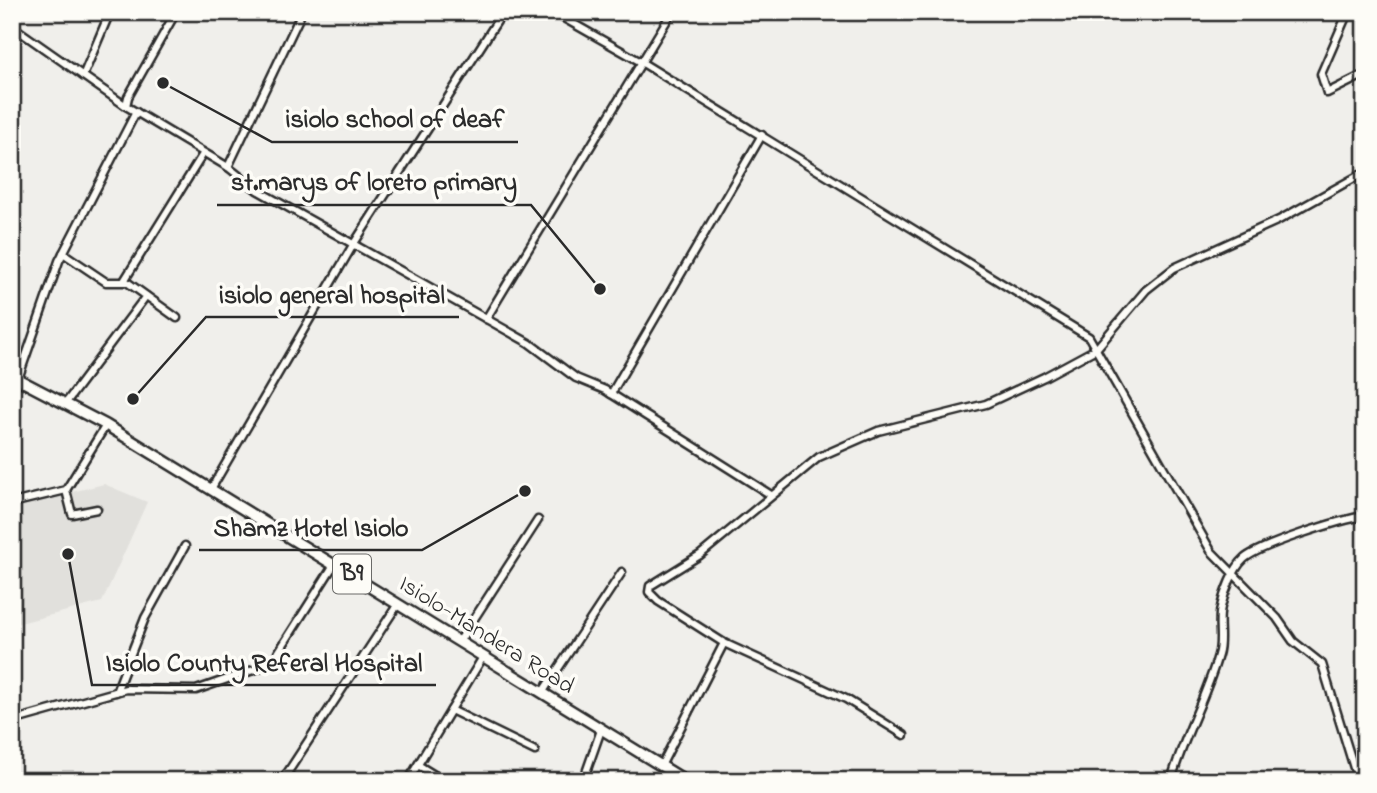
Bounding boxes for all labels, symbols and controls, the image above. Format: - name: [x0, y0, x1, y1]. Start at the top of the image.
- callout: isiolo school of deaf: [272, 95, 518, 142]
- text: isiolo school of deaf: [286, 102, 505, 140]
- callout: st.marys of loreto primary: [217, 158, 531, 205]
- text: st.marys of loreto primary: [231, 165, 517, 203]
- callout: isiolo general hospital: [206, 270, 459, 317]
- text: isiolo general hospital: [219, 278, 445, 317]
- callout: Shamz Hotel Isiolo: [199, 503, 422, 550]
- text: Shamz Hotel Isiolo: [213, 511, 409, 549]
- road number: B9: [333, 554, 371, 594]
- street label: Isiolo-Mandera Road: [391, 568, 581, 705]
- callout: Isiolo County Referal Hospital: [92, 638, 436, 685]
- text: Isiolo County Referal Hospital: [106, 646, 422, 684]

